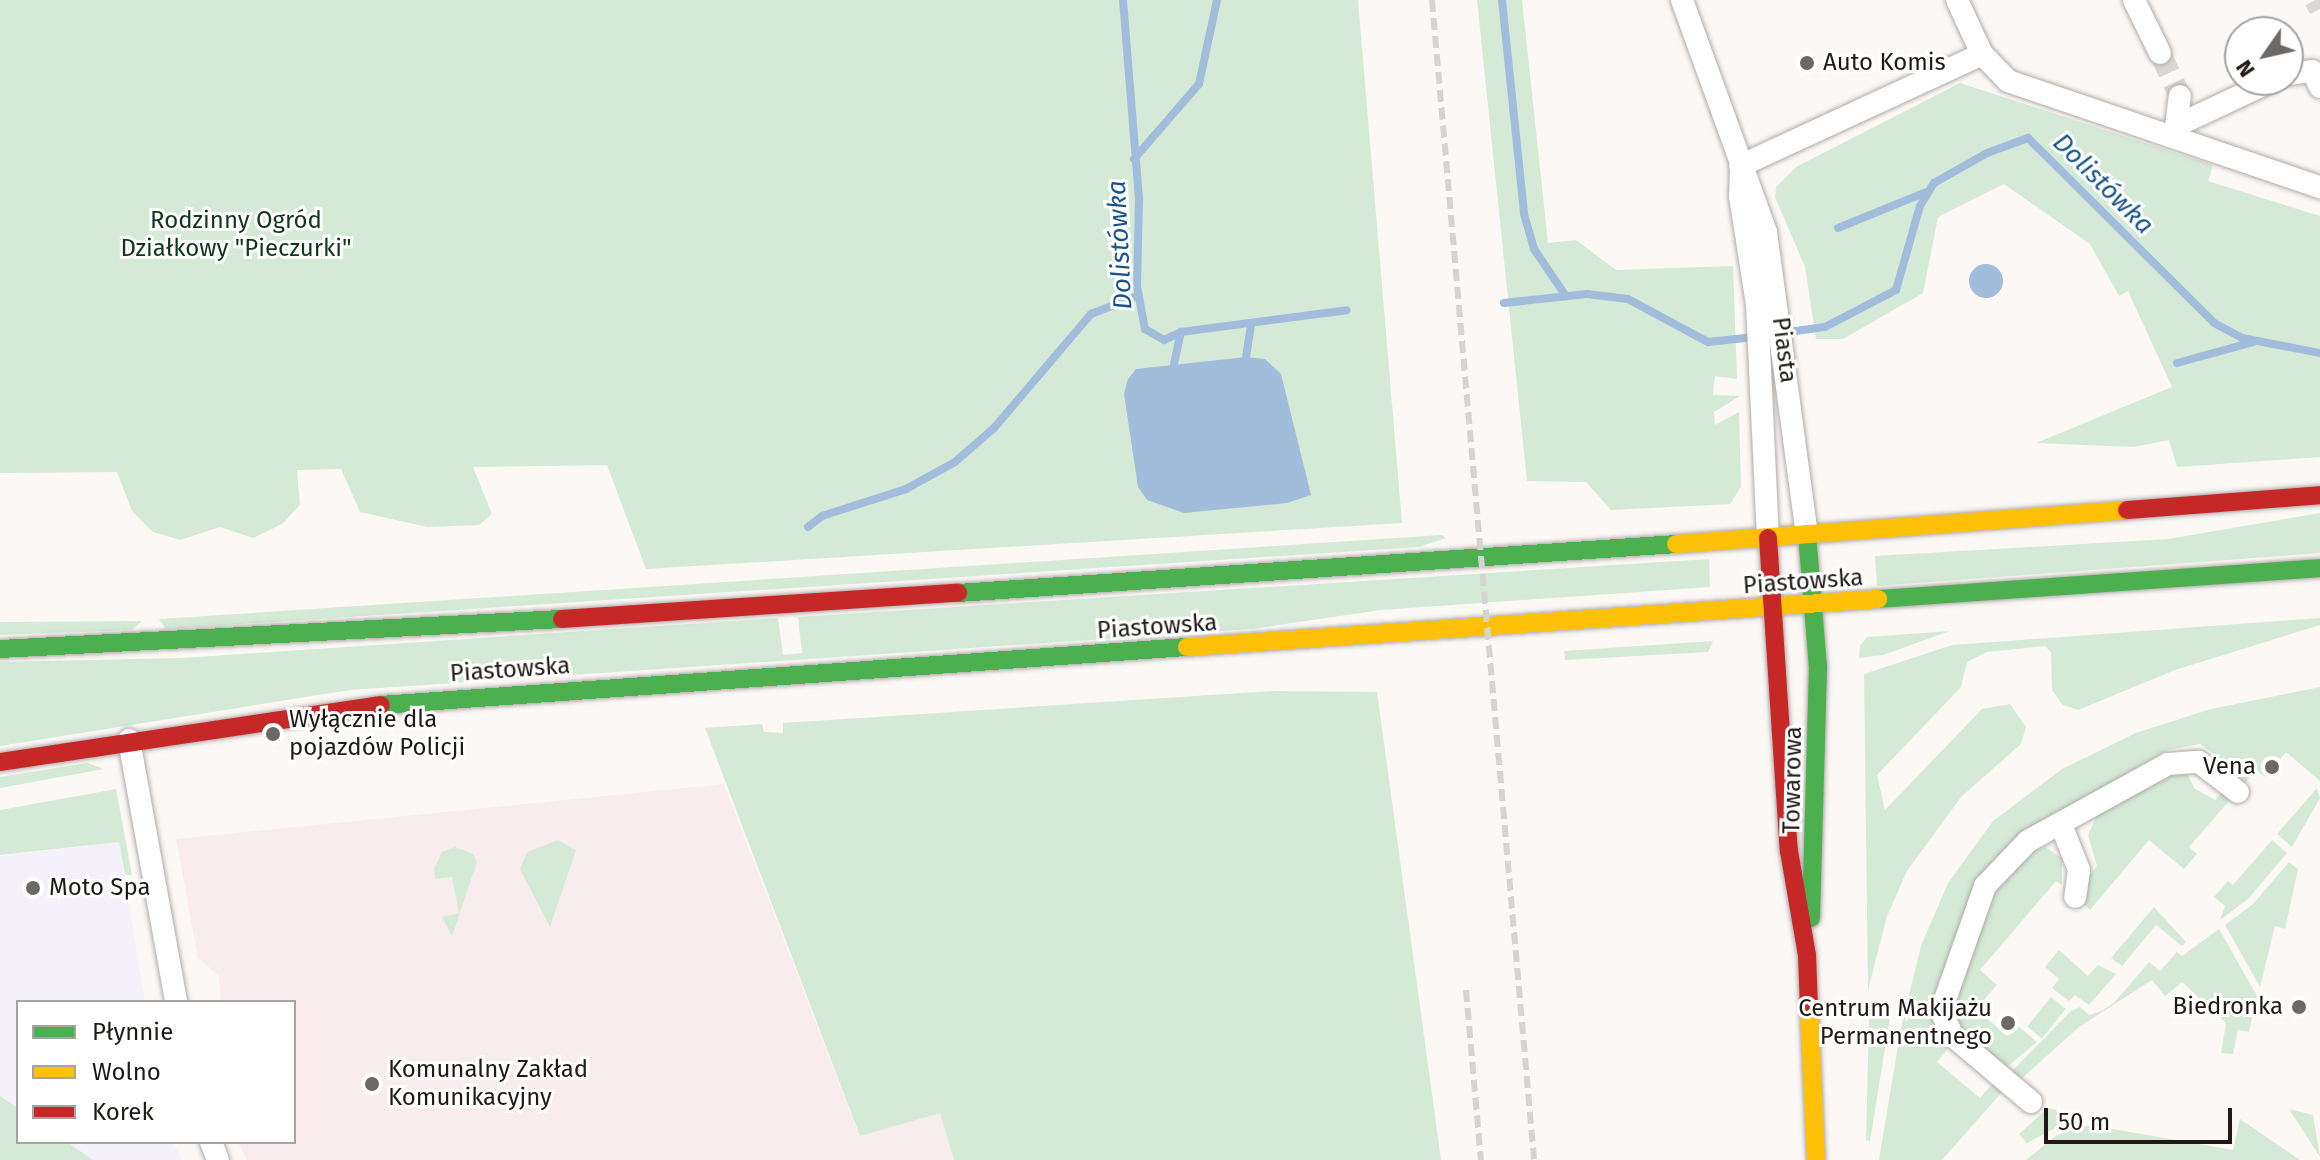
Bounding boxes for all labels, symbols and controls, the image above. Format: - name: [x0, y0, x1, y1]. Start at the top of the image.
- north arrow: [2224, 16, 2304, 96]
- place label: Auto Komis: [1823, 49, 1946, 77]
- marker: Auto Komis: [1798, 54, 1816, 72]
- text: N: [2230, 55, 2261, 82]
- water label: Dolistówka: [2046, 127, 2160, 241]
- water label: Dolistówka: [1101, 179, 1139, 311]
- park label: Rodzinny Ogród Działkowy "Pieczurki": [120, 207, 352, 263]
- street label: Piasta: [1766, 315, 1802, 385]
- street label: Piastowska: [1742, 563, 1864, 601]
- street label: Piastowska: [1096, 608, 1218, 646]
- street label: Piastowska: [449, 651, 571, 689]
- place label: Wyłącznie dla pojazdów Policji: [289, 706, 465, 762]
- marker: Wyłącznie dla pojazdów Policji: [264, 725, 282, 743]
- street label: Towarowa: [1778, 726, 1808, 834]
- place label: Vena: [2203, 753, 2256, 781]
- marker: Vena: [2263, 758, 2281, 776]
- place label: Moto Spa: [49, 874, 151, 902]
- marker: Moto Spa: [24, 879, 42, 897]
- place label: Biedronka: [2173, 993, 2283, 1021]
- place label: Centrum Makijażu Permanentnego: [1798, 995, 1992, 1051]
- marker: Biedronka: [2290, 998, 2308, 1016]
- legend: [16, 1000, 296, 1144]
- marker: Centrum Makijażu Permanentnego: [1999, 1014, 2017, 1032]
- text: Płynnie: [92, 1018, 173, 1046]
- place label: Komunalny Zakład Komunikacyjny: [388, 1056, 588, 1112]
- text: Wolno: [92, 1058, 161, 1086]
- marker: Komunalny Zakład Komunikacyjny: [363, 1075, 381, 1093]
- scale bar: [2048, 1092, 2236, 1142]
- text: Korek: [92, 1098, 154, 1126]
- text: 50 m: [2058, 1108, 2110, 1136]

